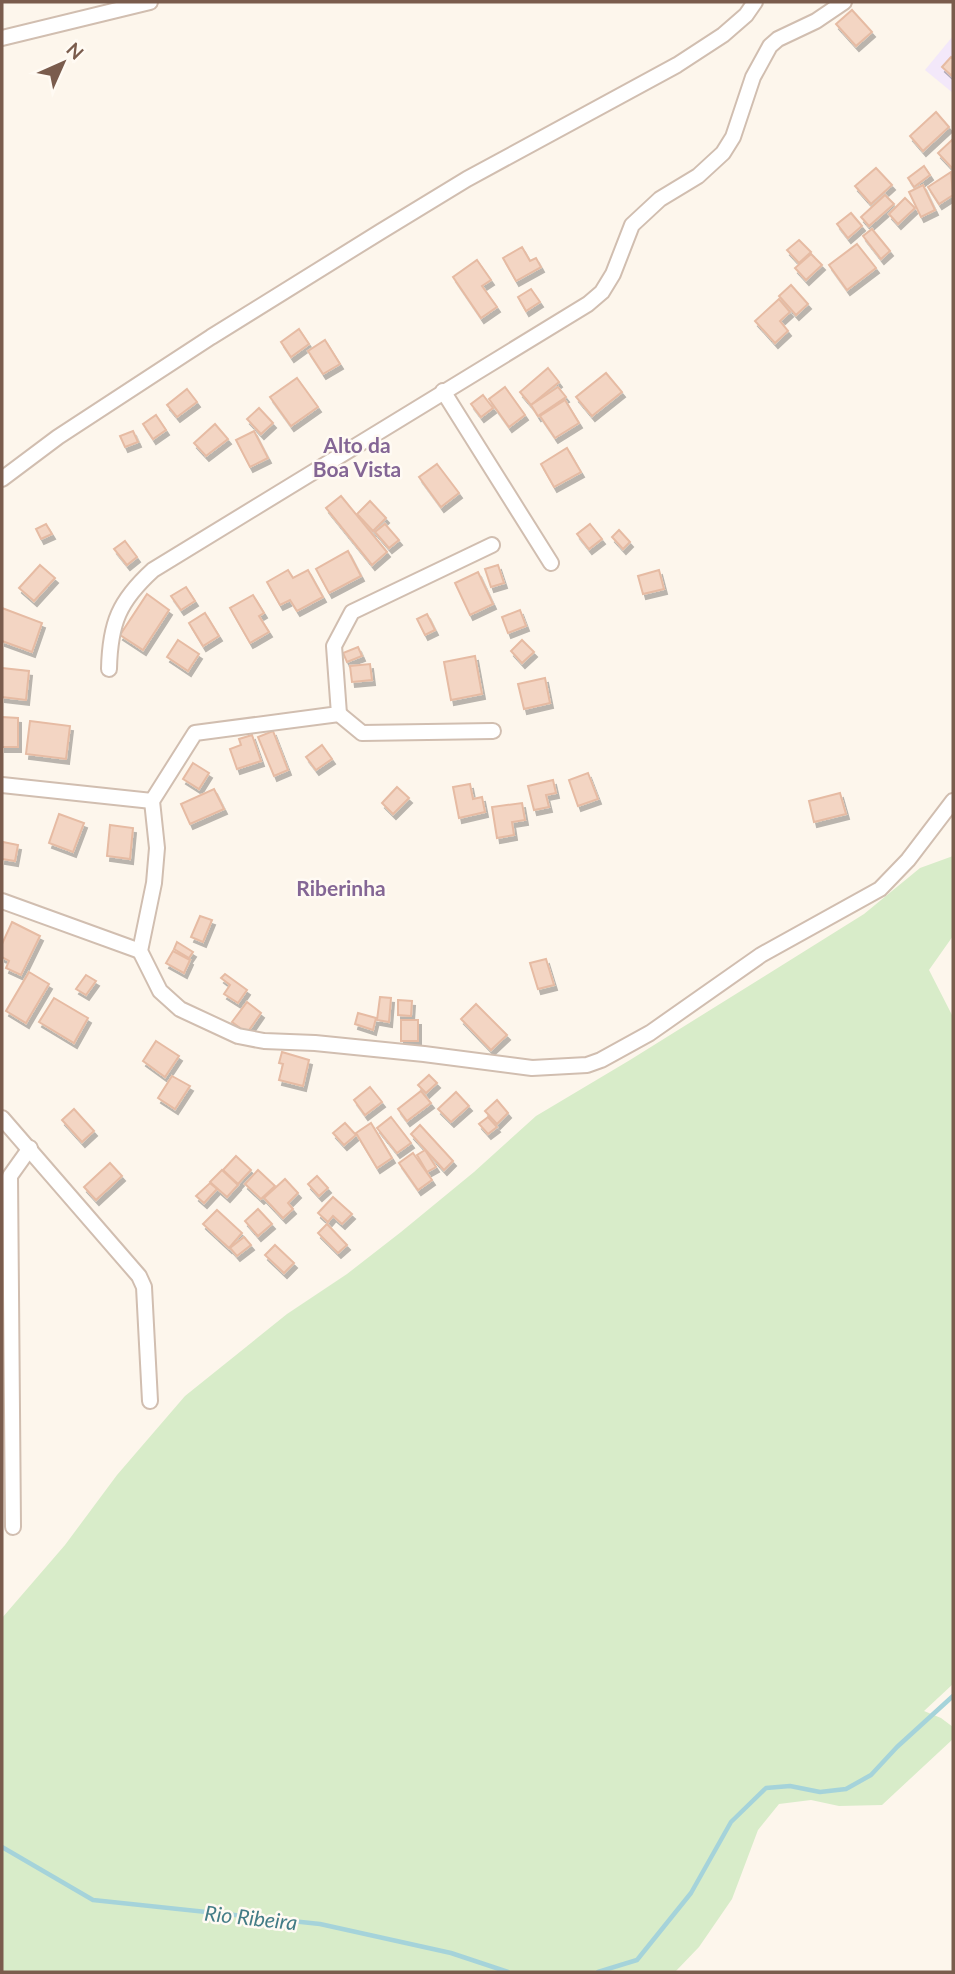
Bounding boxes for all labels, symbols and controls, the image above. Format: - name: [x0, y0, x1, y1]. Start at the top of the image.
- north arrow: [28, 28, 98, 98]
- text: N: [62, 37, 89, 64]
- district label: Alto da Boa Vista: [313, 432, 401, 481]
- district label: Riberinha: [296, 875, 386, 900]
- water label: Rio Ribeira: [203, 1900, 299, 1934]

